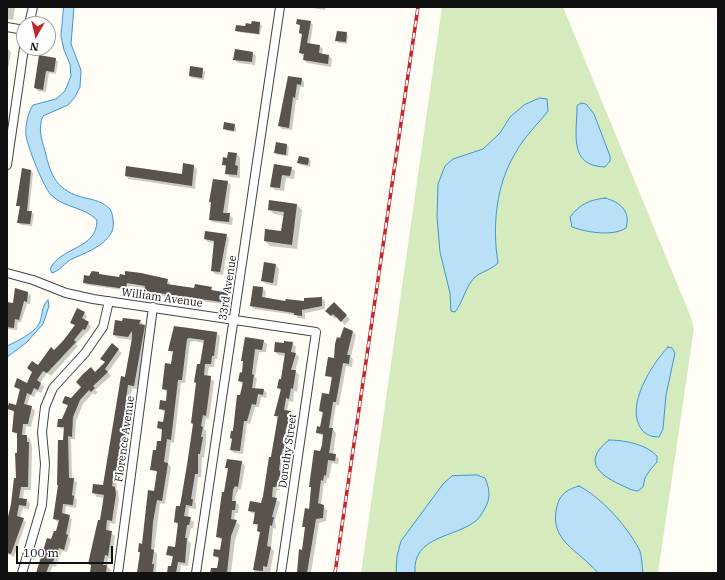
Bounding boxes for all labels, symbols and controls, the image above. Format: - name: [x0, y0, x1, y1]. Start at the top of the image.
- north arrow: [16, 16, 56, 56]
- text: N: [29, 39, 40, 54]
- street label: 33rd Avenue: [216, 254, 240, 322]
- street label: William Avenue: [121, 286, 203, 310]
- street label: Florence Avenue: [112, 395, 138, 483]
- street label: Dorothy Street: [276, 413, 300, 489]
- scale bar: [18, 538, 115, 564]
- text: 100 m: [23, 545, 59, 560]

